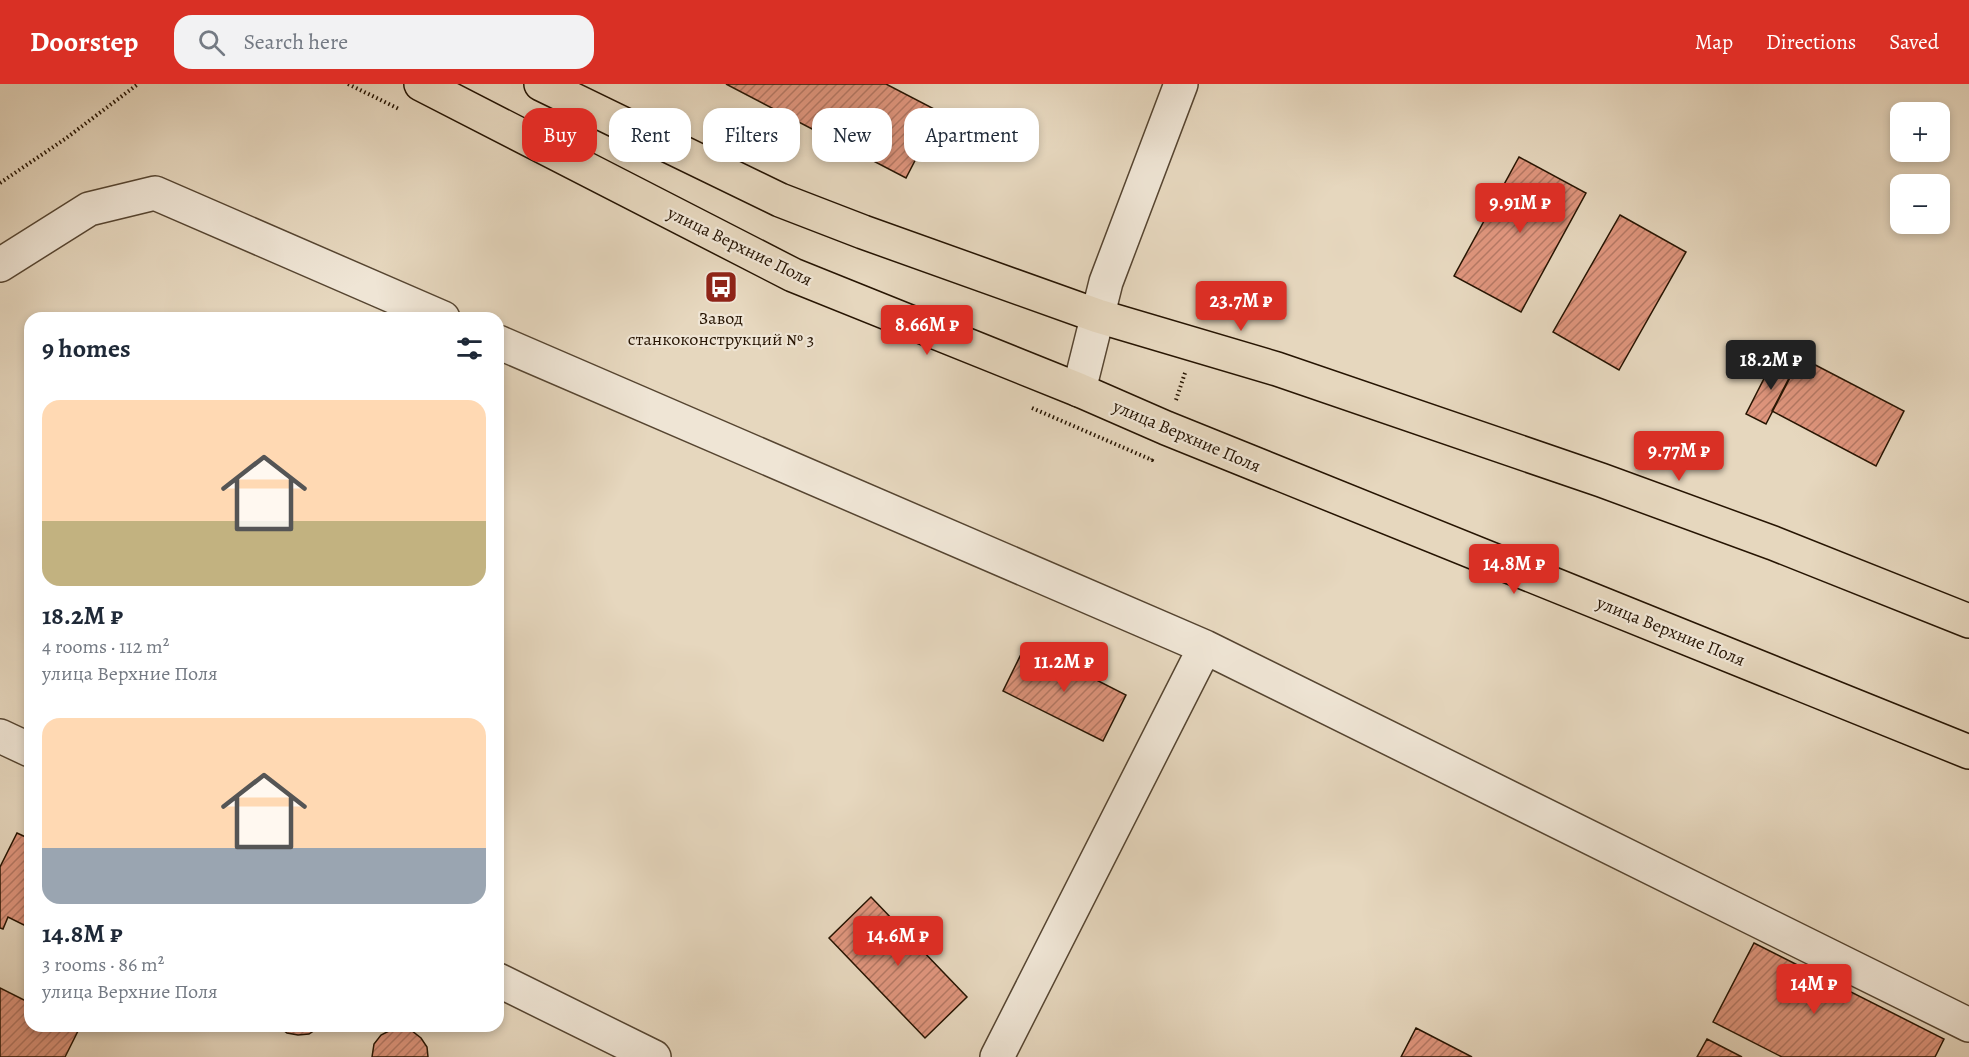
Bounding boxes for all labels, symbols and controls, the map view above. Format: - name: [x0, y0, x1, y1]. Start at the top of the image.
- search box: [174, 15, 594, 69]
- text: Doorstep: [30, 23, 138, 61]
- icon: search: [195, 26, 228, 59]
- text: Search here: [243, 27, 348, 57]
- text: Map: [1695, 28, 1733, 56]
- text: Directions: [1766, 28, 1856, 56]
- text: Saved: [1889, 28, 1939, 56]
- map controls: [1890, 102, 1950, 234]
- button: +: [1890, 102, 1950, 162]
- chip: Buy: [522, 108, 597, 162]
- chip: Rent: [609, 108, 691, 162]
- chip: Filters: [703, 108, 800, 162]
- chip: New: [812, 108, 892, 162]
- chip: Apartment: [904, 108, 1039, 162]
- button: −: [1890, 174, 1950, 234]
- pin: 9.91M ₽: [1465, 183, 1575, 234]
- text: 9.91M ₽: [1489, 189, 1551, 216]
- street label: улица Верхние Поля: [663, 200, 816, 291]
- bus stop icon: Завод станкоконструкций № 3: [703, 269, 739, 305]
- pin: 23.7M ₽: [1186, 281, 1296, 332]
- text: 23.7M ₽: [1210, 287, 1272, 314]
- pin: 8.66M ₽: [872, 305, 982, 356]
- place label: Завод станкоконструкций № 3: [628, 306, 814, 351]
- text: 8.66M ₽: [895, 311, 959, 338]
- text: 9 homes: [42, 331, 131, 366]
- icon: filters: [453, 332, 486, 365]
- pin: 18.2M ₽: [1716, 340, 1826, 391]
- text: 18.2M ₽: [1740, 346, 1802, 373]
- street label: улица Верхние Поля: [1109, 394, 1265, 478]
- pin: 9.77M ₽: [1624, 431, 1734, 482]
- text: 9.77M ₽: [1648, 437, 1710, 464]
- icon: home: [210, 439, 318, 547]
- pin: 14.8M ₽: [1459, 544, 1569, 595]
- text: 14.8M ₽: [1483, 550, 1545, 577]
- street label: улица Верхние Поля: [1592, 590, 1749, 672]
- text: 18.2M ₽: [42, 598, 123, 633]
- text: 4 rooms · 112 m²: [42, 633, 169, 660]
- pin: 11.2M ₽: [1009, 642, 1119, 693]
- text: 11.2M ₽: [1034, 648, 1094, 675]
- text: улица Верхние Поля: [42, 660, 218, 687]
- icon: home: [210, 757, 318, 865]
- text: 14.8M ₽: [42, 916, 123, 951]
- pin: 14.6M ₽: [843, 916, 953, 967]
- text: 14.6M ₽: [867, 922, 929, 949]
- text: 3 rooms · 86 m²: [42, 951, 164, 978]
- pin: 14M ₽: [1772, 964, 1856, 1015]
- text: 14M ₽: [1790, 970, 1838, 997]
- text: улица Верхние Поля: [42, 978, 218, 1005]

